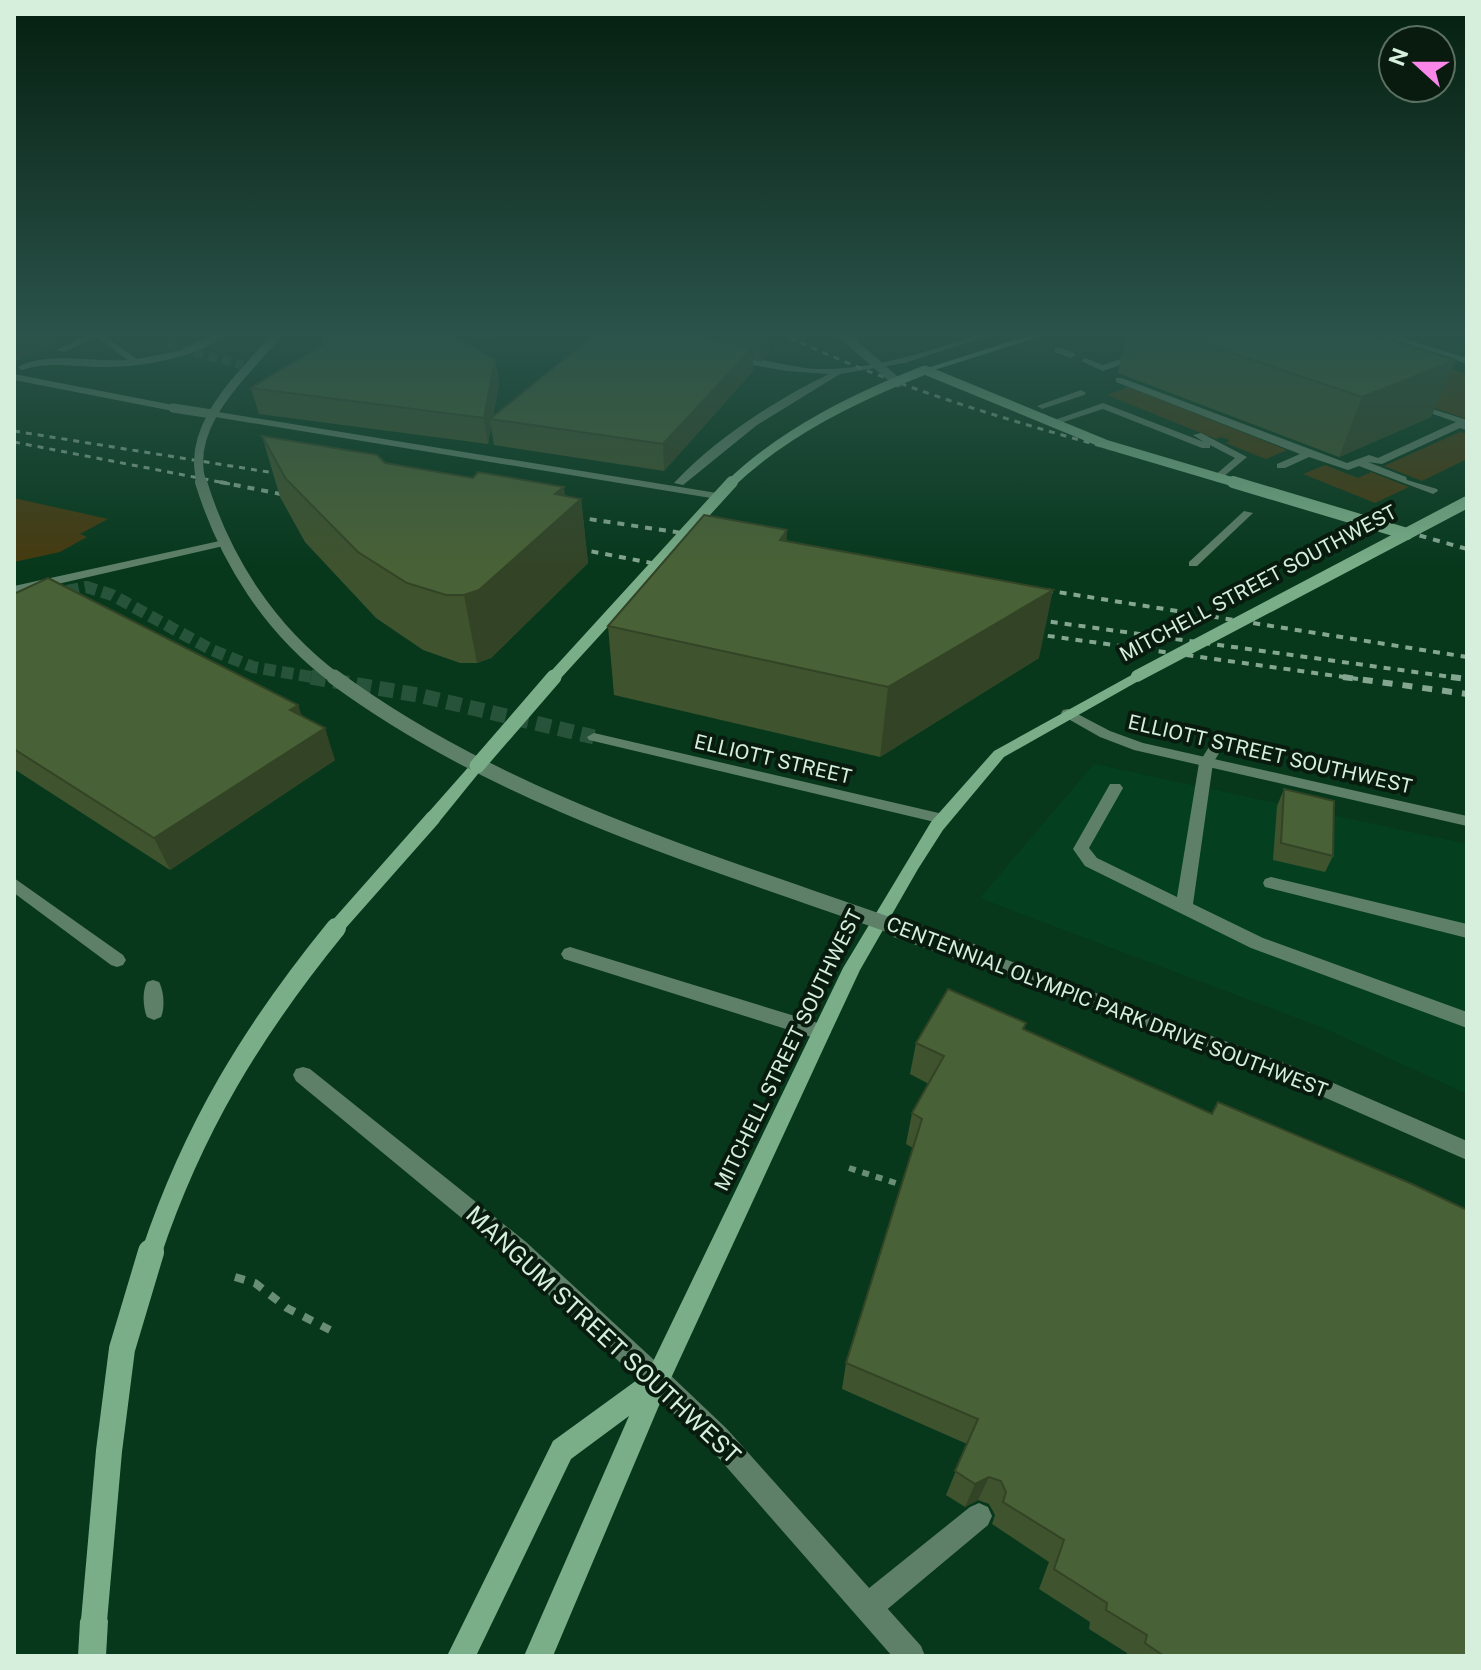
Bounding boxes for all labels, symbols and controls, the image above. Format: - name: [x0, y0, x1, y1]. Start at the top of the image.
- north arrow: [1377, 24, 1457, 104]
- text: N: [1383, 44, 1414, 70]
- street label: MITCHELL STREET SOUTHWEST: [1115, 499, 1401, 666]
- street label: ELLIOTT STREET SOUTHWEST: [1126, 710, 1415, 798]
- street label: ELLIOTT STREET: [692, 729, 854, 789]
- street label: MITCHELL STREET SOUTHWEST: [709, 905, 867, 1195]
- street label: CENTENNIAL OLYMPIC PARK DRIVE SOUTHWEST: [883, 912, 1331, 1103]
- street label: MANGUM STREET SOUTHWEST: [461, 1200, 747, 1469]

